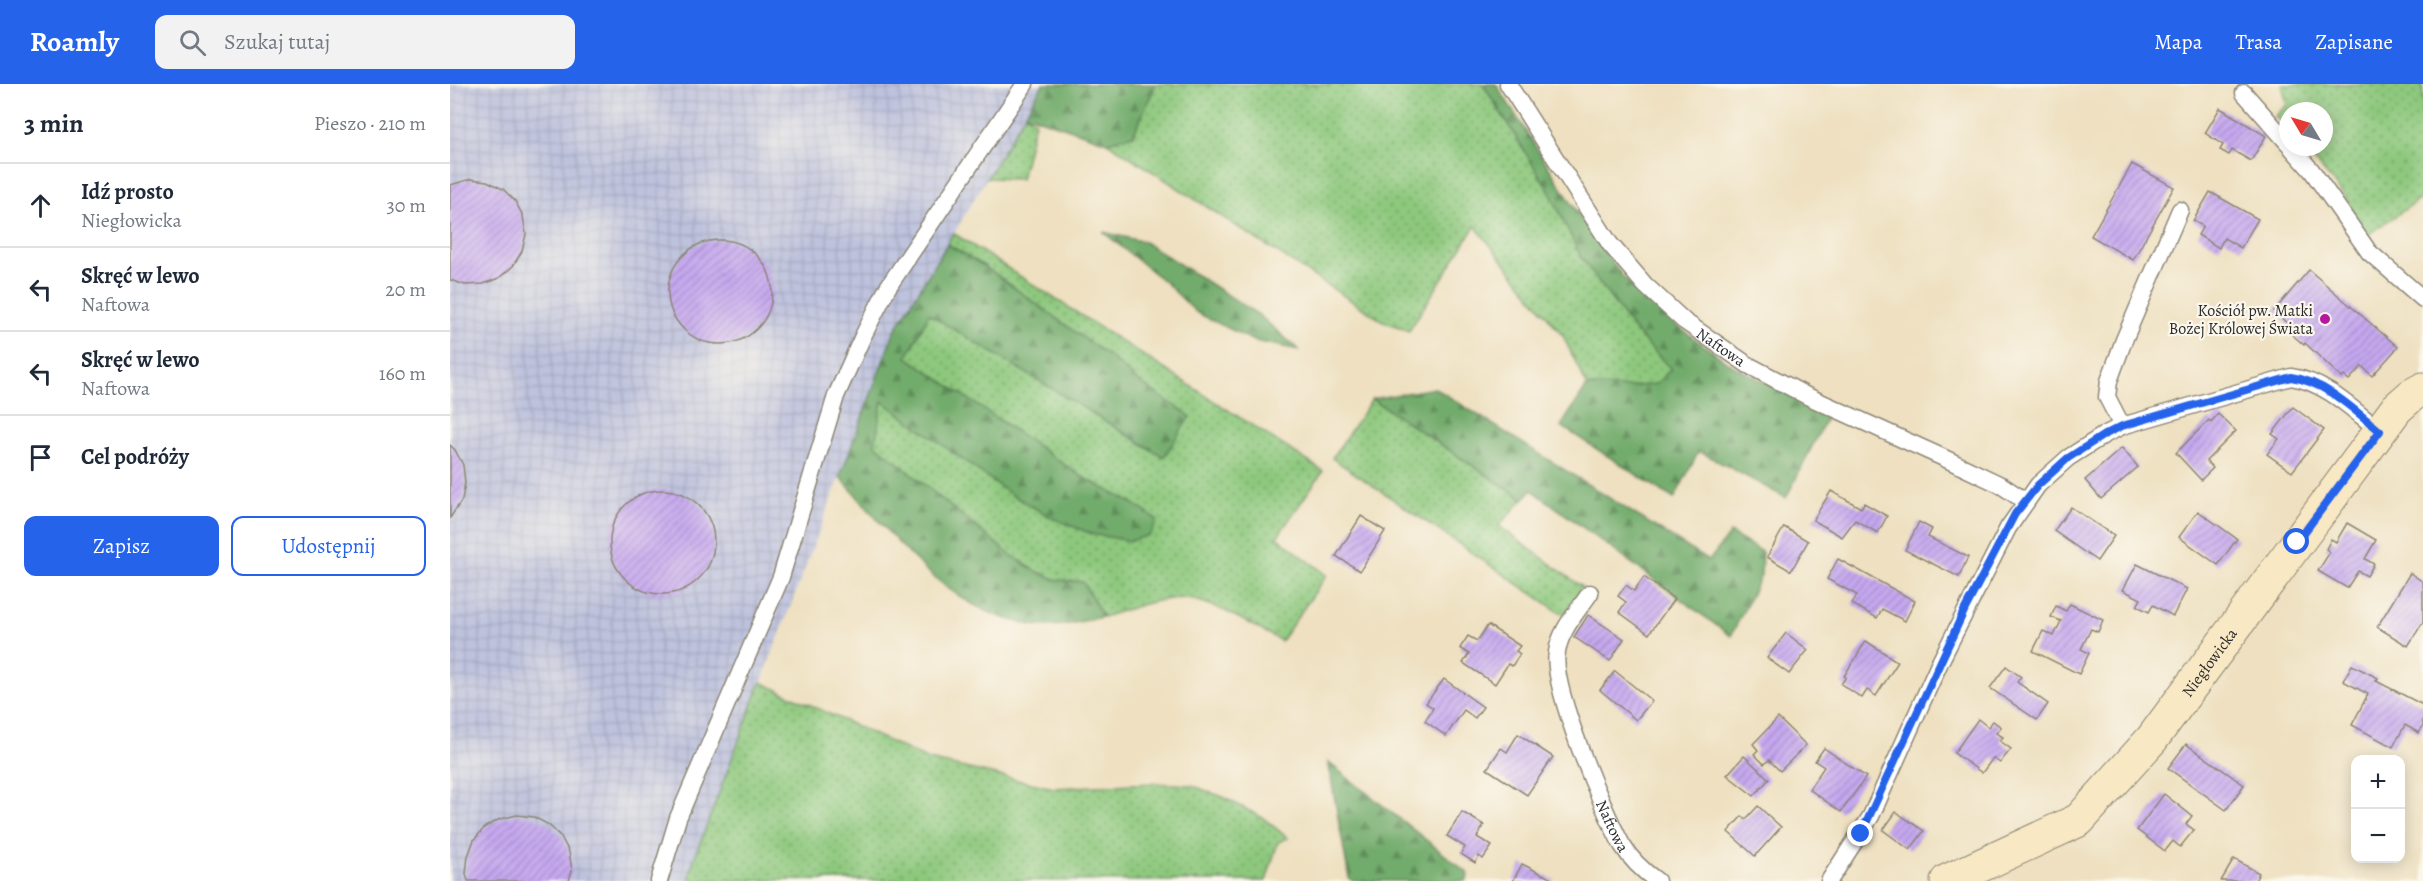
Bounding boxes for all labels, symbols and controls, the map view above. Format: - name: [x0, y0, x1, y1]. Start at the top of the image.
- search box: [155, 15, 575, 69]
- text: Roamly: [30, 23, 119, 61]
- icon: search: [176, 26, 209, 59]
- text: Szukaj tutaj: [224, 27, 330, 57]
- text: Mapa: [2154, 28, 2202, 56]
- text: Trasa: [2235, 28, 2282, 56]
- text: Zapisane: [2315, 28, 2393, 56]
- north arrow: [2279, 102, 2333, 156]
- text: 3 min: [24, 106, 84, 141]
- text: Pieszo · 210 m: [314, 110, 426, 137]
- text: Idź prosto: [81, 177, 174, 207]
- icon: ahead: [24, 189, 57, 222]
- text: 30 m: [386, 192, 426, 219]
- text: Niegłowicka: [81, 207, 182, 234]
- text: Skręć w lewo: [81, 261, 200, 291]
- icon: left: [24, 273, 57, 306]
- text: 20 m: [385, 276, 426, 303]
- text: Naftowa: [81, 291, 150, 318]
- place label: Kościół pw. Matki Bożej Królowej Świata: [2169, 300, 2314, 340]
- marker: Kościół pw. Matki Bożej Królowej Świata: [2318, 312, 2332, 326]
- street label: Naftowa: [1692, 323, 1750, 372]
- text: Skręć w lewo: [81, 345, 200, 375]
- icon: left: [24, 357, 57, 390]
- text: 160 m: [379, 360, 426, 387]
- text: Naftowa: [81, 375, 150, 402]
- icon: arrive: [24, 441, 57, 474]
- text: Cel podróży: [81, 442, 189, 472]
- button: Zapisz: [24, 516, 219, 576]
- button: Udostępnij: [231, 516, 426, 576]
- route start: [2283, 528, 2309, 554]
- street label: Niegłowicka: [2177, 623, 2243, 702]
- map controls: [2351, 755, 2405, 863]
- button: +: [2351, 755, 2405, 809]
- street label: Naftowa: [1590, 797, 1634, 857]
- button: −: [2351, 809, 2405, 863]
- route end: [1847, 820, 1873, 846]

